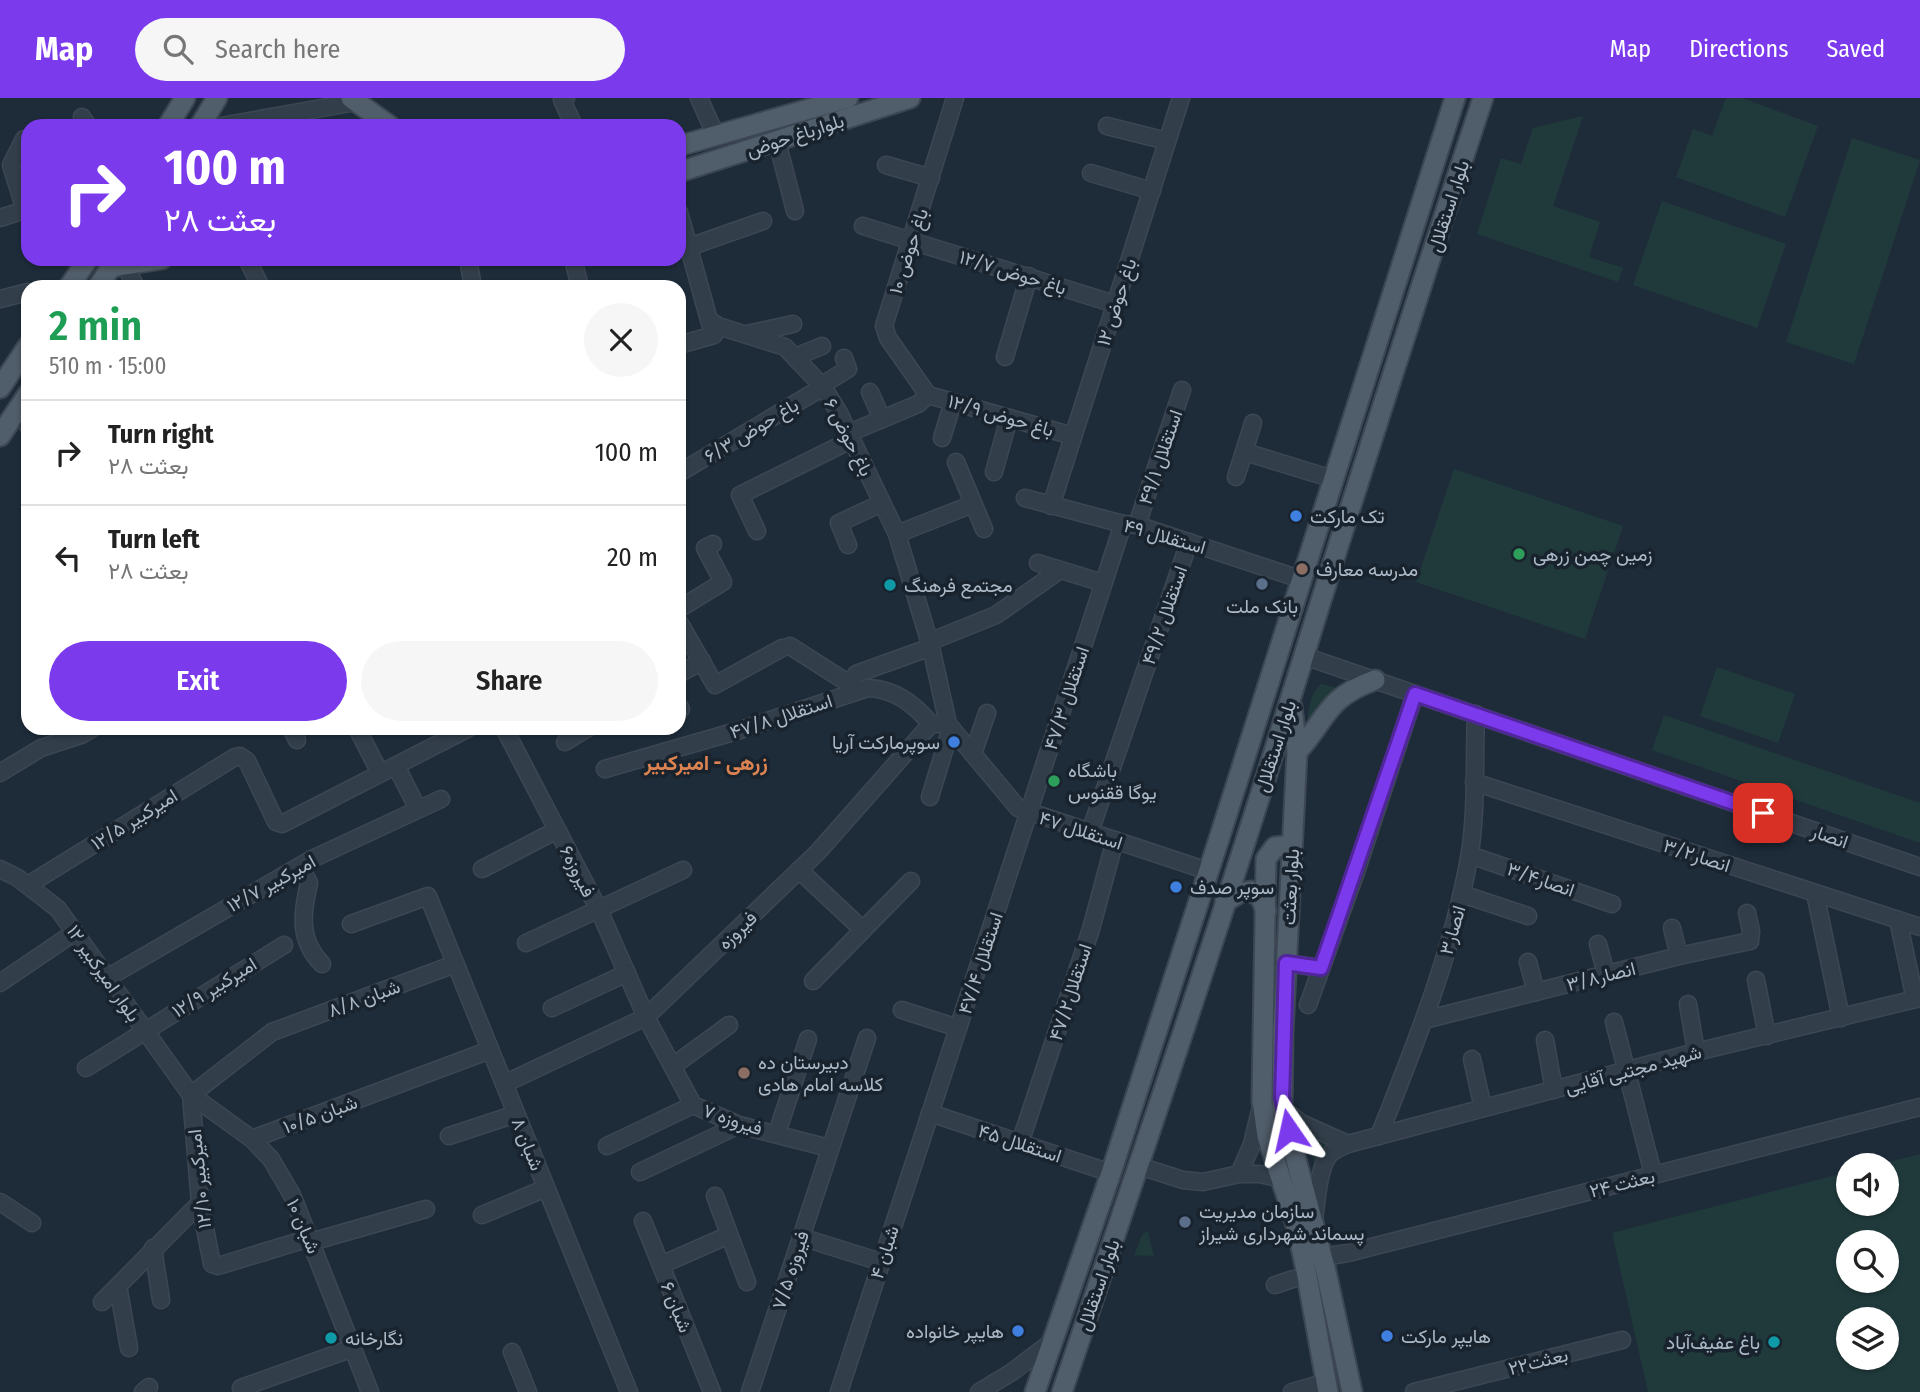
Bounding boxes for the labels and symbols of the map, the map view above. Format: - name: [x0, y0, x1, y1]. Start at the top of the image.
- street label: بلوارباغ حوض: [743, 109, 847, 163]
- street label: بلوار استقلال: [1423, 157, 1474, 255]
- street label: ۱۰ باغ حوض: [884, 205, 934, 297]
- street label: ۱۲/۷ باغ حوض: [956, 245, 1069, 301]
- street label: ۱۲ باغ حوض: [1092, 255, 1142, 349]
- street label: ۱۲/۹ باغ حوض: [945, 389, 1056, 442]
- street label: ۶/۳ باغ حوض: [700, 393, 803, 468]
- street label: ۶ باغ حوض: [818, 394, 878, 481]
- street label: ۴۹/۱ استقلال: [1134, 407, 1187, 508]
- place label: تک مارکت: [1310, 505, 1385, 528]
- marker: تک مارکت: [1288, 508, 1304, 524]
- street label: ۴۹ استقلال: [1121, 514, 1209, 559]
- place label: زمین چمن زرهی: [1533, 543, 1652, 568]
- marker: زمین چمن زرهی: [1511, 546, 1527, 562]
- place label: مدرسه معارف: [1316, 558, 1418, 581]
- marker: مدرسه معارف: [1294, 561, 1310, 577]
- street label: ۴۹/۲ استقلال: [1137, 563, 1192, 668]
- place label: مجتمع فرهنگ: [904, 574, 1013, 599]
- marker: بانک ملت: [1254, 576, 1270, 592]
- marker: مجتمع فرهنگ: [882, 577, 898, 593]
- place label: بانک ملت: [1226, 595, 1298, 618]
- street label: ۴۷/۳ استقلال: [1039, 643, 1094, 753]
- street label: ۴۷/۸ استقلال: [727, 689, 835, 744]
- street label: بلوار استقلال: [1250, 697, 1301, 795]
- place label: سوپرمارکت آریا: [832, 731, 940, 756]
- marker: سوپرمارکت آریا: [946, 734, 962, 750]
- district label: زرهی - امیرکبیر: [643, 750, 768, 776]
- place label: باشگاه یوگا ققنوس: [1068, 759, 1157, 804]
- marker: باشگاه یوگا ققنوس: [1046, 773, 1062, 789]
- pin: [1733, 783, 1793, 843]
- street label: ۱۲/۵ امیرکبیر: [87, 784, 182, 855]
- street label: ۴۷ استقلال: [1036, 806, 1125, 855]
- street label: انصار: [1807, 819, 1851, 853]
- street label: انصار۳/۲: [1660, 834, 1733, 877]
- street label: فیروزه۶: [555, 842, 600, 901]
- street label: بلوار بعثت: [1277, 848, 1304, 926]
- street label: ۱۲/۷ امیرکبیر: [223, 850, 319, 917]
- street label: انصار۳/۴: [1504, 857, 1578, 902]
- place label: سوپر صدف: [1190, 876, 1274, 901]
- marker: سوپر صدف: [1168, 879, 1184, 895]
- street label: انصار۳: [1435, 903, 1470, 957]
- street label: فیروزه: [713, 906, 762, 954]
- street label: ۴۷/۴ استقلال: [953, 909, 1008, 1017]
- street label: ۱۲ بلوار امیرکبیر: [62, 920, 145, 1026]
- street label: استقلال۴۷/۲: [1044, 941, 1097, 1044]
- street label: ۱۲/۹ امیرکبیر: [168, 952, 261, 1022]
- street label: انصار۳/۸: [1564, 957, 1638, 996]
- street label: ۸/۸ شبان: [325, 975, 403, 1022]
- street label: شهید مجتبی آقایی: [1562, 1040, 1704, 1099]
- place label: دبیرستان ده کلاسه امام هادی: [758, 1051, 883, 1097]
- marker: دبیرستان ده کلاسه امام هادی: [736, 1065, 752, 1081]
- street label: ۱۰/۵ شبان: [280, 1090, 361, 1139]
- position arrow: [1252, 1093, 1326, 1167]
- street label: ۷ فیروزه: [700, 1099, 766, 1140]
- street label: ۸ شبان: [507, 1114, 549, 1174]
- street label: ۴۵ استقلال: [975, 1119, 1064, 1168]
- street label: ۱۲/۱۰ امیرکبیر: [183, 1128, 216, 1230]
- street label: بعثت ۲۴: [1587, 1164, 1657, 1203]
- street label: ۱۰ شبان: [282, 1195, 325, 1257]
- place label: سازمان مدیریت پسماند شهرداری شیراز: [1198, 1200, 1364, 1247]
- marker: سازمان مدیریت پسماند شهرداری شیراز: [1177, 1214, 1193, 1230]
- street label: ۴ شبان: [865, 1223, 904, 1282]
- street label: ۷/۵ فیروزه: [767, 1228, 814, 1312]
- street label: بلوار استقلال: [1072, 1236, 1125, 1334]
- street label: ۶ شبان: [656, 1278, 697, 1336]
- place label: هایپر خانواده: [906, 1320, 1004, 1345]
- marker: هایپر خانواده: [1010, 1323, 1026, 1339]
- place label: هایپر مارکت: [1401, 1325, 1491, 1350]
- place label: نگارخانه: [345, 1327, 403, 1350]
- marker: هایپر مارکت: [1379, 1328, 1395, 1344]
- marker: نگارخانه: [323, 1330, 339, 1346]
- place label: باغ عفیف‌آباد: [1666, 1331, 1760, 1355]
- marker: باغ عفیف‌آباد: [1766, 1334, 1782, 1350]
- street label: بعثت۲۲: [1506, 1343, 1570, 1380]

